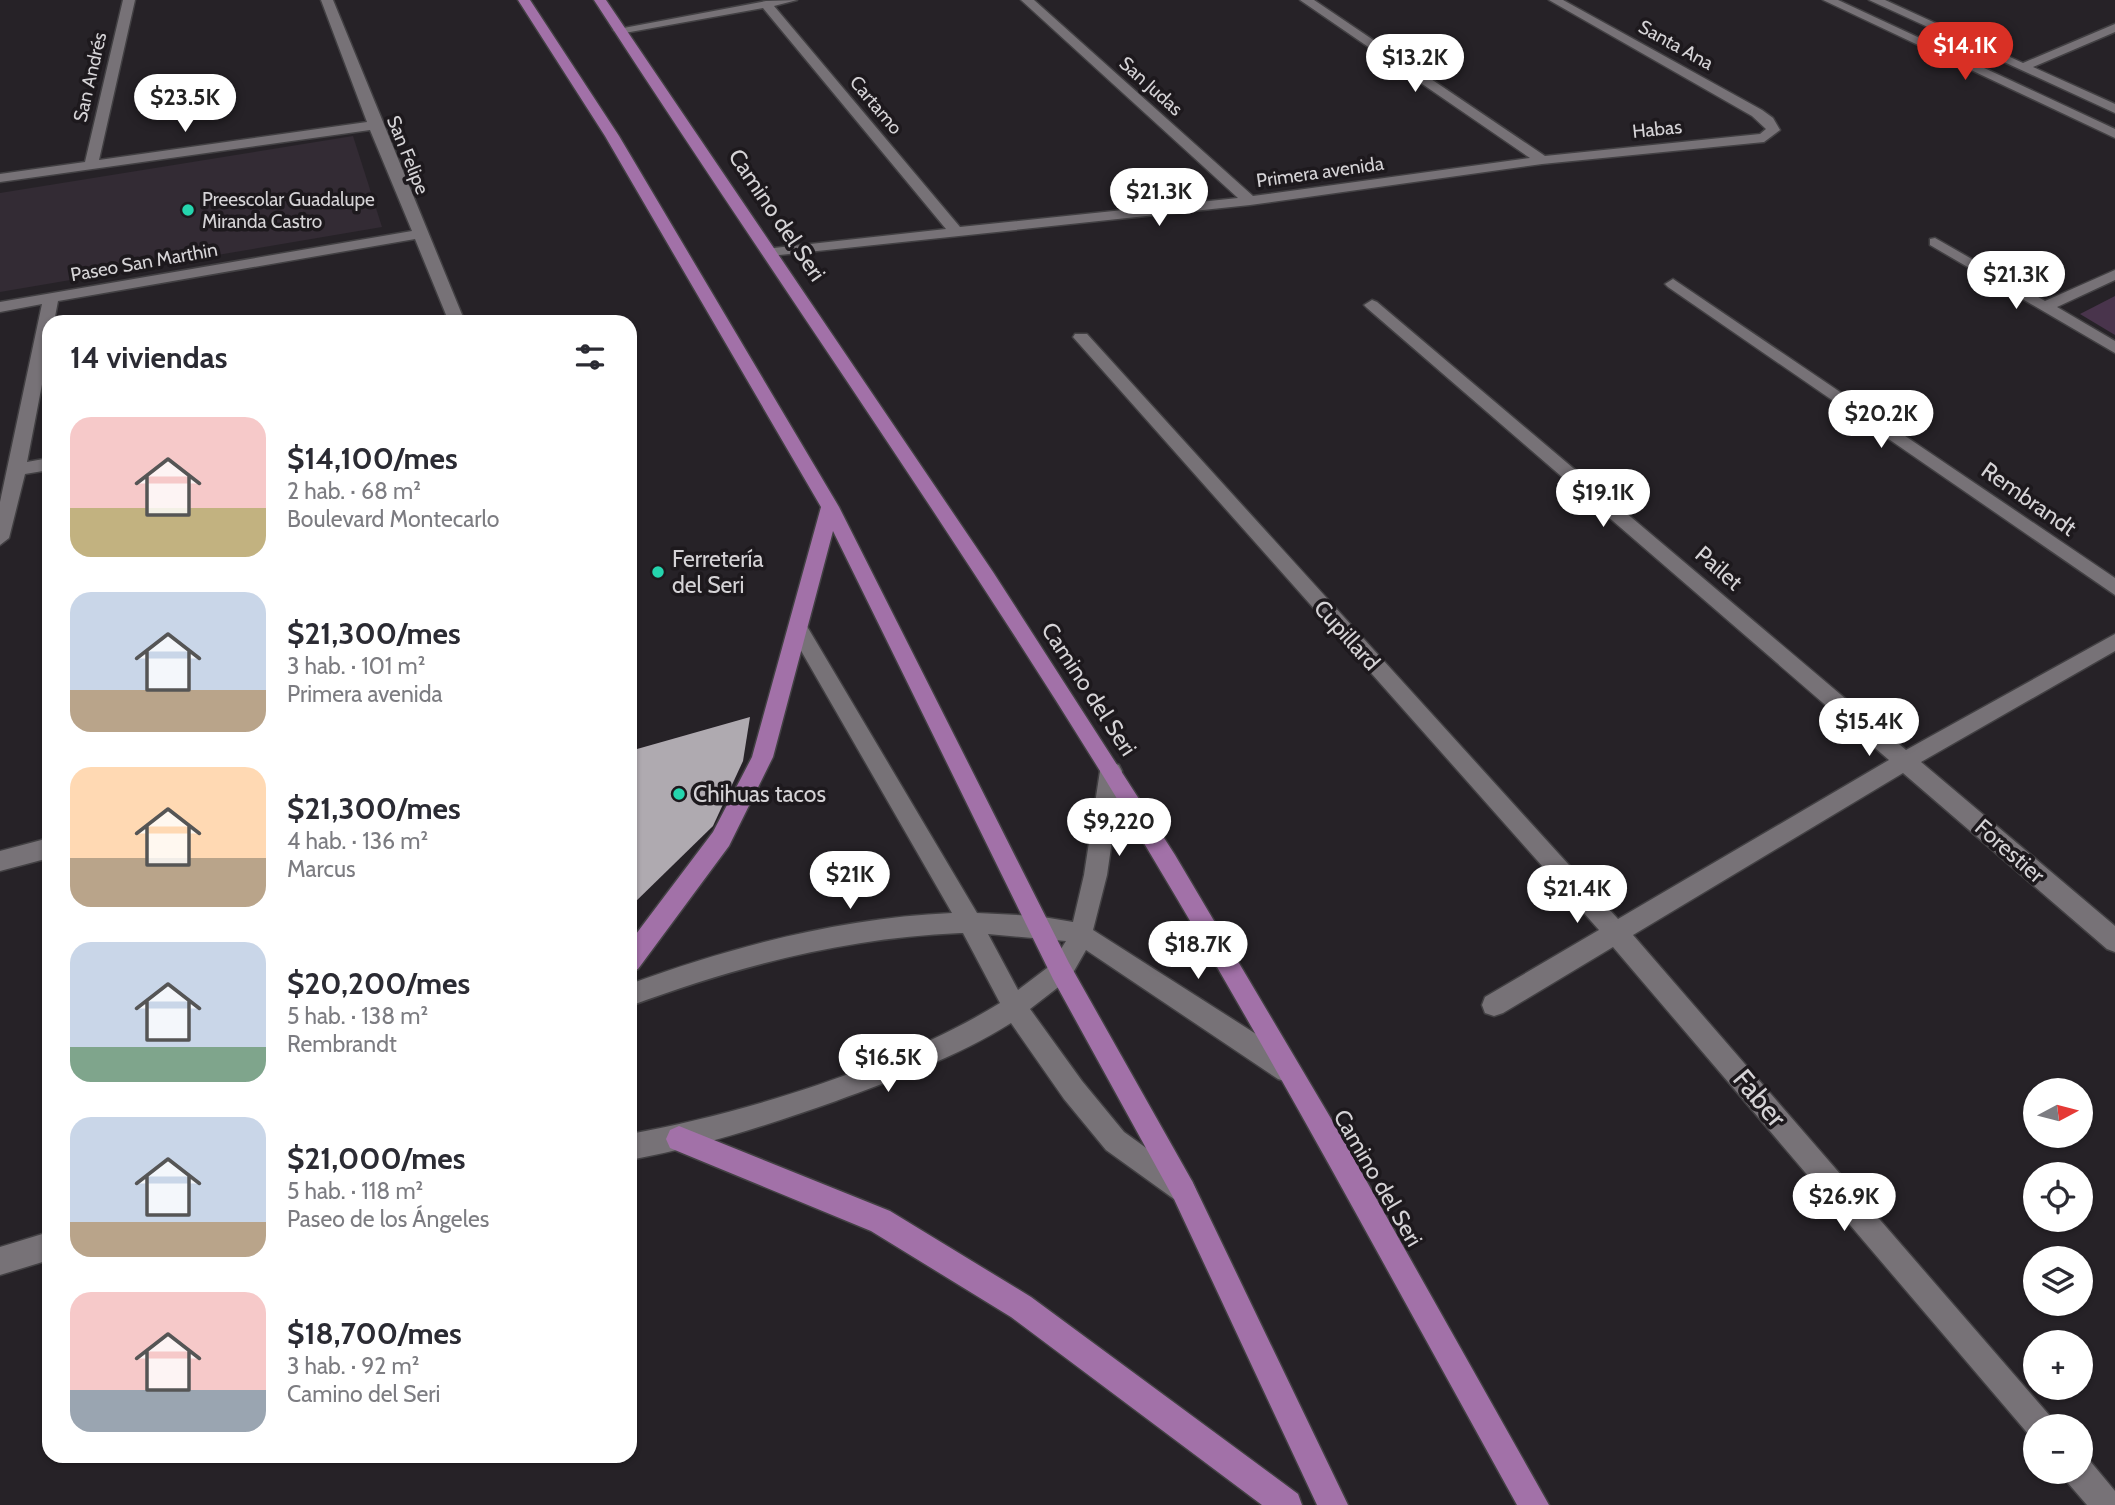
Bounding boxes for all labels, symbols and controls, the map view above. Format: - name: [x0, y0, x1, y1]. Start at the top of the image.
- street label: Santa Ana: [1635, 15, 1717, 75]
- pin: $14.1K: [1908, 22, 2022, 82]
- street label: San Andrés: [69, 30, 112, 124]
- text: $14.1K: [1933, 31, 1997, 59]
- pin: $13.2K: [1358, 34, 1472, 94]
- text: $13.2K: [1382, 43, 1448, 71]
- street label: San Judas: [1115, 52, 1187, 120]
- street label: Cartamo: [845, 71, 907, 139]
- pin: $23.5K: [128, 74, 242, 134]
- text: $23.5K: [150, 83, 220, 111]
- street label: San Felipe: [382, 112, 434, 198]
- street label: Habas: [1631, 115, 1683, 143]
- street label: Camino del Seri: [722, 144, 832, 286]
- street label: Primera avenida: [1255, 152, 1385, 192]
- pin: $21.3K: [1102, 168, 1216, 228]
- text: $21.3K: [1126, 177, 1192, 205]
- place label: Preescolar Guadalupe Miranda Castro: [202, 188, 375, 233]
- marker: Preescolar Guadalupe Miranda Castro: [180, 202, 196, 218]
- street label: Paseo San Marthin: [69, 238, 219, 286]
- pin: $21.3K: [1959, 252, 2073, 311]
- text: $21.3K: [1983, 260, 2049, 288]
- icon: filters: [571, 338, 609, 376]
- text: 14 viviendas: [70, 339, 227, 376]
- pin: $20.2K: [1824, 391, 1938, 450]
- text: $20.2K: [1844, 399, 1918, 427]
- text: $14,100/mes: [287, 440, 458, 477]
- icon: home: [126, 445, 210, 529]
- street label: Rembrandt: [1976, 456, 2082, 542]
- pin: $19.1K: [1546, 470, 1660, 529]
- text: 2 hab. · 68 m²: [287, 477, 421, 505]
- text: $19.1K: [1572, 478, 1634, 506]
- text: Boulevard Montecarlo: [287, 505, 499, 533]
- street label: Pailet: [1690, 540, 1749, 596]
- place label: Ferretería del Seri: [672, 545, 763, 599]
- marker: Ferretería del Seri: [650, 564, 666, 580]
- street label: Cupillard: [1308, 594, 1386, 676]
- text: $21,300/mes: [287, 615, 461, 652]
- street label: Camino del Seri: [1035, 617, 1143, 761]
- icon: home: [126, 620, 210, 704]
- text: 3 hab. · 101 m²: [287, 652, 425, 680]
- text: Primera avenida: [287, 680, 442, 708]
- pin: $15.4K: [1812, 698, 1926, 758]
- text: $15.4K: [1835, 707, 1903, 735]
- place label: Chihuas tacos: [693, 780, 826, 808]
- marker: Chihuas tacos: [671, 786, 687, 802]
- text: $21,300/mes: [287, 790, 461, 827]
- icon: home: [126, 795, 210, 879]
- pin: $9,220: [1062, 798, 1176, 858]
- text: $9,220: [1083, 807, 1155, 835]
- street label: Forestier: [1969, 813, 2051, 889]
- text: 4 hab. · 136 m²: [287, 827, 428, 855]
- pin: $21K: [809, 852, 891, 911]
- text: Marcus: [287, 855, 356, 883]
- text: $21K: [826, 860, 874, 888]
- pin: $21.4K: [1520, 866, 1634, 925]
- text: $21.4K: [1543, 874, 1611, 902]
- pin: $18.7K: [1141, 922, 1255, 981]
- text: $18.7K: [1165, 930, 1231, 958]
- text: $20,200/mes: [287, 965, 470, 1002]
- icon: home: [126, 970, 210, 1054]
- text: 5 hab. · 138 m²: [287, 1002, 428, 1030]
- text: Rembrandt: [287, 1030, 397, 1058]
- pin: $16.5K: [831, 1034, 945, 1094]
- text: $16.5K: [855, 1043, 921, 1071]
- street label: Faber: [1726, 1062, 1794, 1134]
- north arrow: [2023, 1078, 2093, 1148]
- map controls: [2023, 1078, 2093, 1484]
- street label: Camino del Seri: [1328, 1105, 1428, 1251]
- text: $21,000/mes: [287, 1140, 465, 1177]
- icon: home: [126, 1145, 210, 1229]
- button: locate: [2023, 1162, 2093, 1232]
- pin: $26.9K: [1787, 1174, 1901, 1233]
- text: 5 hab. · 118 m²: [287, 1177, 423, 1205]
- text: $26.9K: [1809, 1182, 1879, 1210]
- text: Paseo de los Ángeles: [287, 1205, 489, 1233]
- button: layers: [2023, 1246, 2093, 1316]
- text: $18,700/mes: [287, 1315, 462, 1352]
- icon: home: [126, 1320, 210, 1404]
- button: +: [2023, 1330, 2093, 1400]
- text: 3 hab. · 92 m²: [287, 1352, 419, 1380]
- text: Camino del Seri: [287, 1380, 440, 1408]
- button: −: [2023, 1414, 2093, 1484]

